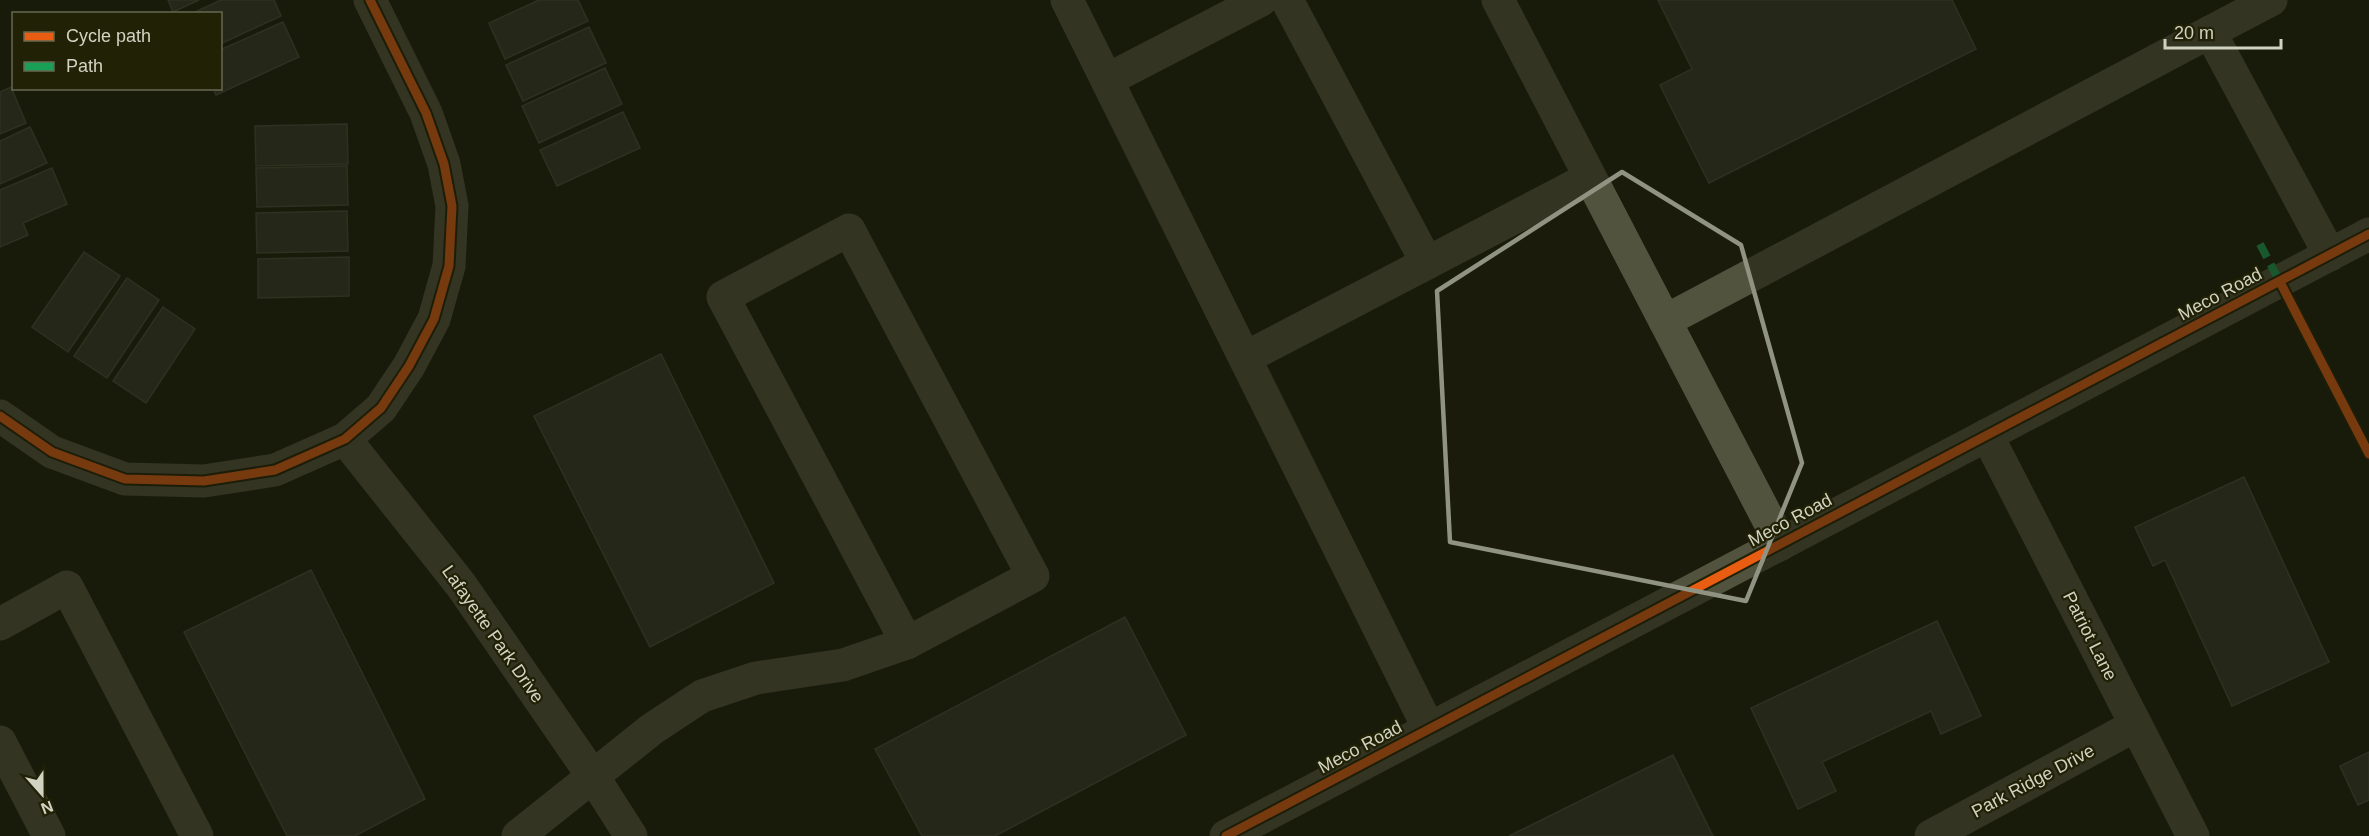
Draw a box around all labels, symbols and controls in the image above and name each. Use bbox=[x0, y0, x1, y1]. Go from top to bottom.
legend bbox=[12, 12, 222, 90]
scale bar bbox=[2165, 12, 2280, 50]
text: 20 m bbox=[2174, 23, 2214, 43]
text: Cycle path bbox=[66, 26, 151, 46]
text: Path bbox=[66, 56, 103, 76]
street label: Meco Road bbox=[2175, 264, 2265, 324]
street label: Meco Road bbox=[1745, 490, 1835, 550]
street label: Lafayette Park Drive bbox=[438, 561, 548, 707]
street label: Patriot Lane bbox=[2059, 588, 2121, 684]
street label: Meco Road bbox=[1315, 717, 1405, 777]
street label: Park Ridge Drive bbox=[1968, 740, 2098, 822]
north arrow bbox=[12, 764, 72, 824]
text: N bbox=[39, 798, 56, 818]

